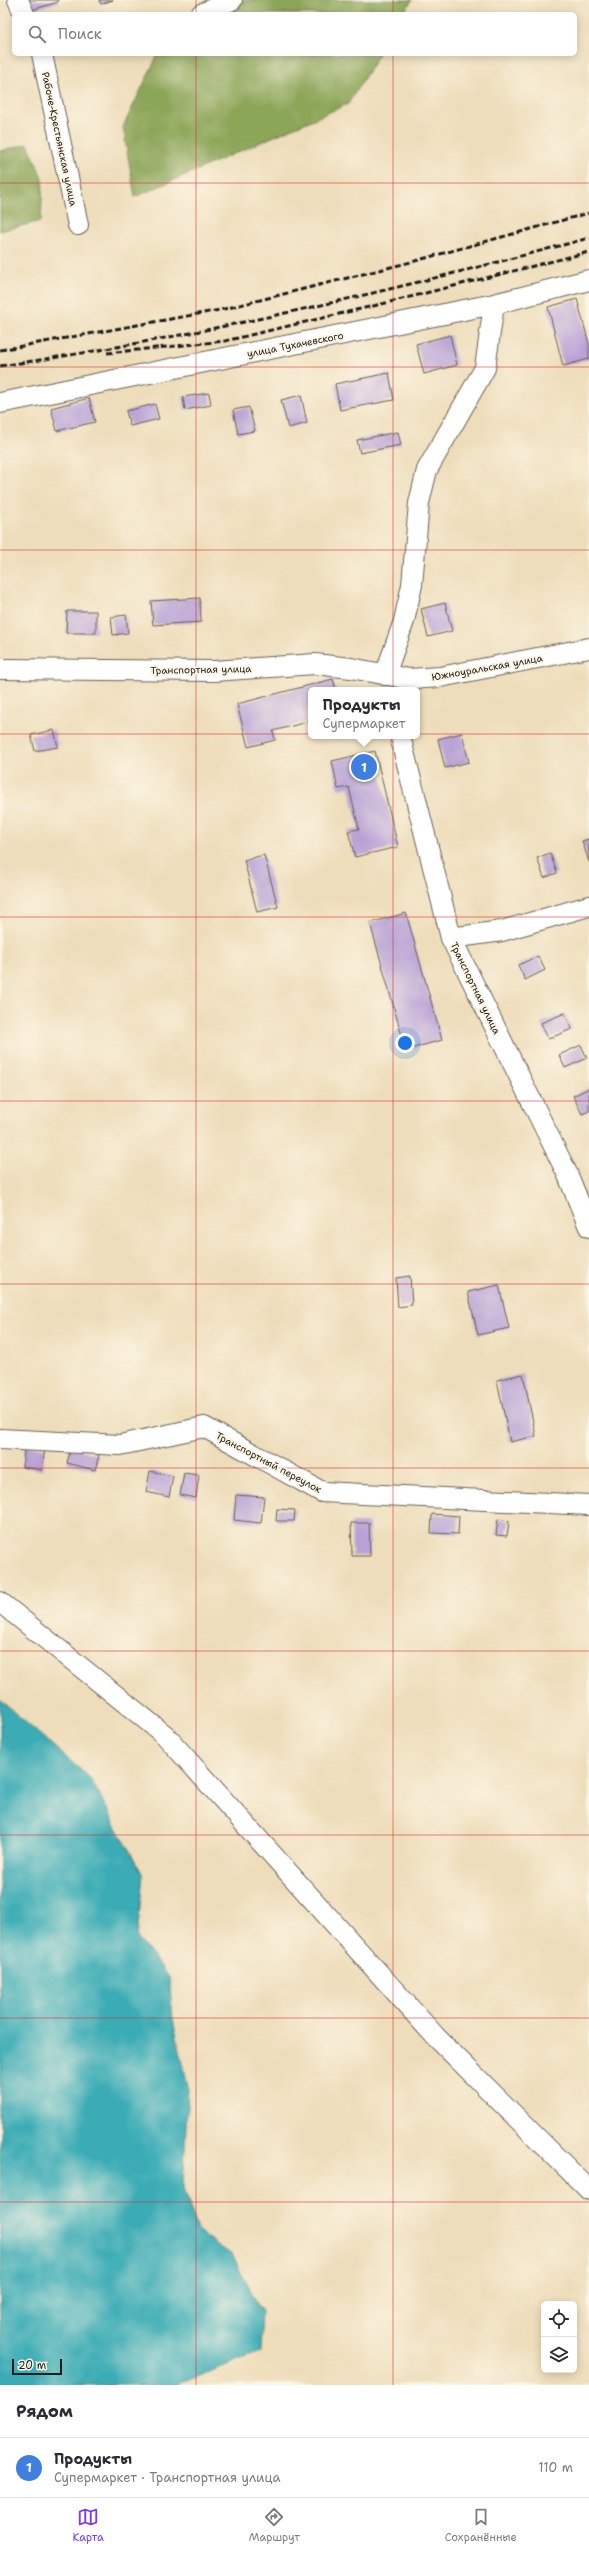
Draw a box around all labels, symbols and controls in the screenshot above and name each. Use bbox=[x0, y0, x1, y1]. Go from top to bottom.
search box bbox=[12, 12, 577, 56]
icon: search bbox=[26, 23, 48, 45]
text: Поиск bbox=[58, 24, 102, 44]
street label: Рабоче-Крестьянская улица bbox=[39, 71, 80, 208]
street label: улица Тухачевского bbox=[246, 329, 344, 360]
street label: Южноуральская улица bbox=[431, 651, 544, 684]
street label: Транспортная улица bbox=[150, 662, 252, 677]
popup bbox=[308, 687, 420, 739]
text: Продукты bbox=[323, 695, 401, 715]
text: Супермаркет bbox=[323, 715, 405, 732]
pin: 1 bbox=[351, 752, 377, 782]
street label: Транспортная улица bbox=[448, 940, 504, 1037]
your location bbox=[395, 1033, 415, 1053]
street label: Транспортный переулок bbox=[214, 1429, 325, 1496]
map controls bbox=[541, 2301, 577, 2373]
button: locate bbox=[541, 2301, 577, 2337]
button: layers bbox=[541, 2337, 577, 2373]
scale bar bbox=[12, 2357, 62, 2376]
text: 20 m bbox=[18, 2358, 46, 2373]
text: Рядом bbox=[16, 2400, 73, 2422]
text: Продукты bbox=[54, 2449, 132, 2469]
text: 1 bbox=[26, 2459, 32, 2476]
text: 110 m bbox=[538, 2459, 573, 2476]
text: Супермаркет · Транспортная улица bbox=[54, 2469, 281, 2486]
tab: Карта bbox=[72, 2506, 104, 2545]
tab: Маршрут bbox=[249, 2506, 300, 2545]
tab: Сохранённые bbox=[445, 2506, 517, 2545]

